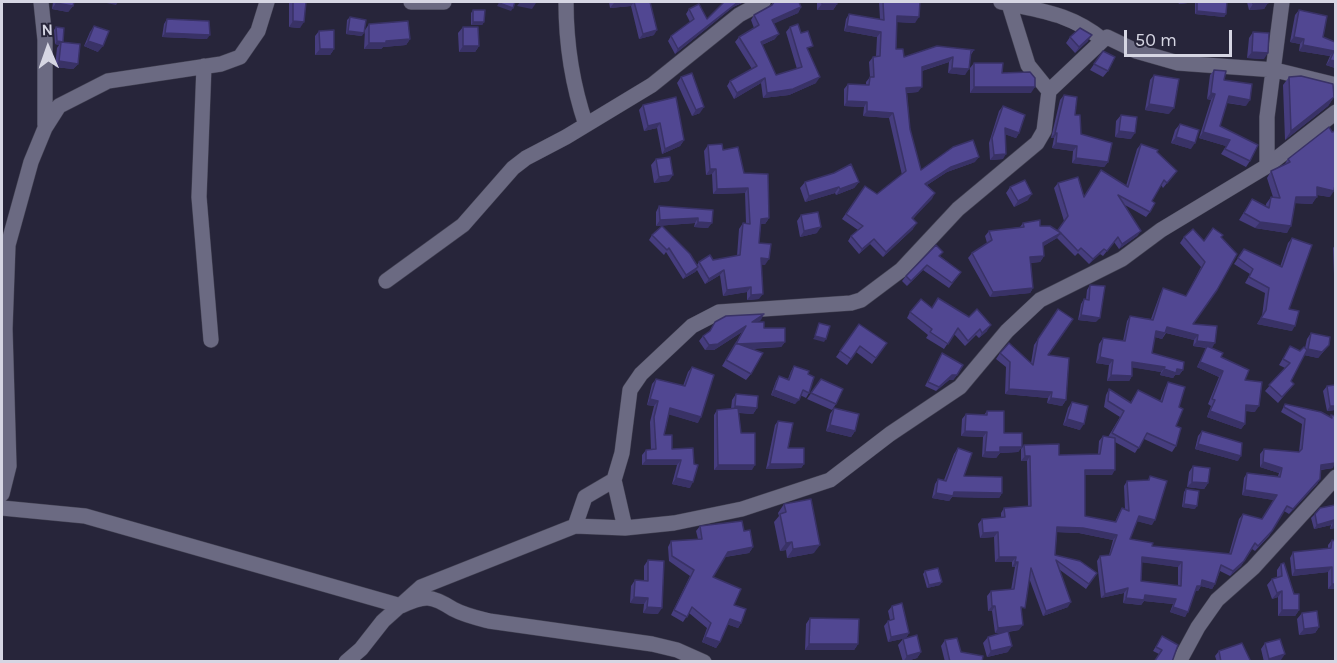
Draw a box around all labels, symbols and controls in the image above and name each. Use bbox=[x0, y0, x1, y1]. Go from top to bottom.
north arrow bbox=[18, 18, 78, 78]
scale bar bbox=[1127, 18, 1235, 56]
text: N bbox=[41, 20, 53, 39]
text: 50 m bbox=[1135, 29, 1177, 51]

